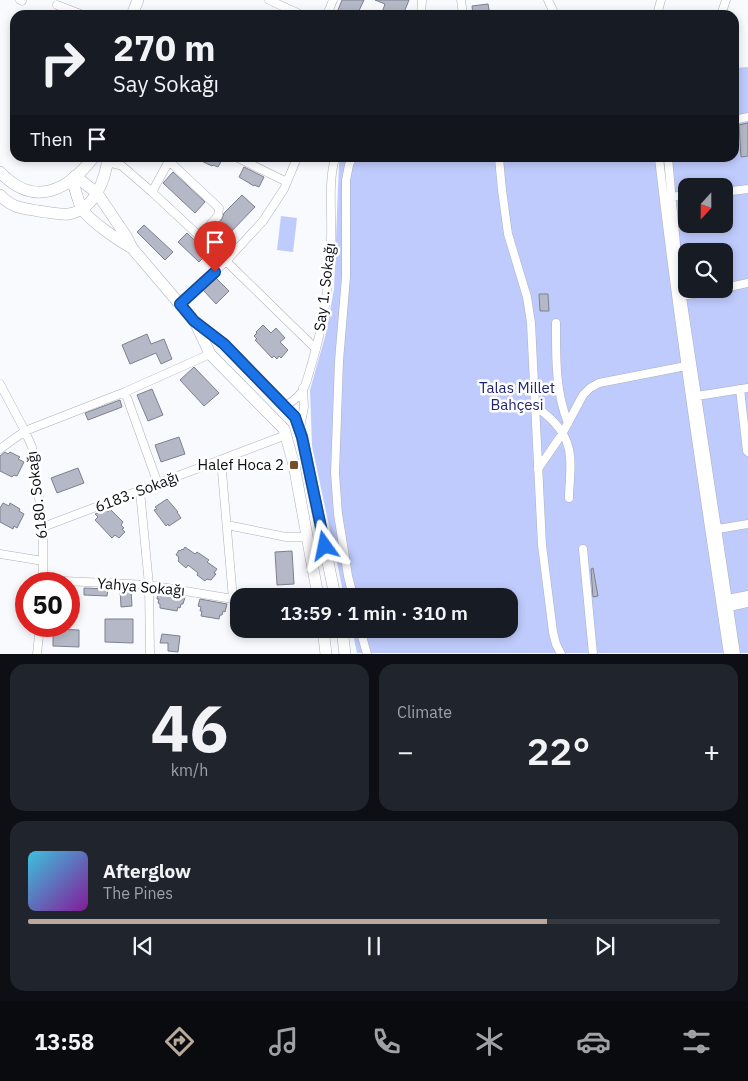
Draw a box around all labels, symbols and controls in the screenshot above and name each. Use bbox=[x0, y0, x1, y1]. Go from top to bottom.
text: 270 m bbox=[113, 25, 216, 71]
icon: right bbox=[30, 30, 95, 95]
text: Say Sokağı bbox=[113, 69, 219, 98]
icon: arrive bbox=[83, 125, 111, 153]
text: Then bbox=[30, 127, 73, 151]
north arrow bbox=[678, 178, 732, 232]
map controls bbox=[678, 178, 733, 298]
pin bbox=[194, 221, 236, 272]
icon: arrive bbox=[201, 228, 229, 256]
street label: Say 1. Sokağı bbox=[310, 242, 339, 332]
button: search bbox=[678, 243, 733, 298]
park label: Talas Millet Bahçesi bbox=[479, 378, 555, 414]
street label: 6180. Sokağı bbox=[22, 450, 51, 540]
place label: Halef Hoca 2 bbox=[198, 455, 284, 474]
marker: Halef Hoca 2 bbox=[288, 459, 300, 471]
street label: 6183. Sokağı bbox=[92, 467, 181, 516]
position arrow bbox=[298, 519, 350, 571]
speed limit sign: 50 bbox=[15, 572, 80, 637]
street label: Yahya Sokağı bbox=[96, 573, 186, 600]
text: 13:59 · 1 min · 310 m bbox=[280, 601, 468, 625]
text: 46 bbox=[150, 685, 229, 770]
text: Climate bbox=[397, 702, 452, 722]
text: 22° bbox=[527, 726, 590, 775]
text: − bbox=[397, 733, 414, 770]
text: + bbox=[703, 733, 720, 770]
text: km/h bbox=[171, 760, 208, 780]
text: Afterglow bbox=[103, 859, 191, 883]
text: The Pines bbox=[103, 883, 173, 903]
icon: previous bbox=[129, 932, 157, 960]
icon: pause bbox=[360, 932, 388, 960]
icon: next bbox=[591, 932, 619, 960]
icon: directions bbox=[162, 1024, 197, 1059]
icon: music bbox=[266, 1024, 301, 1059]
icon: phone bbox=[369, 1024, 404, 1059]
icon: climate bbox=[472, 1024, 507, 1059]
icon: car bbox=[576, 1024, 611, 1059]
icon: filters bbox=[679, 1024, 714, 1059]
text: 13:58 bbox=[34, 1027, 94, 1056]

